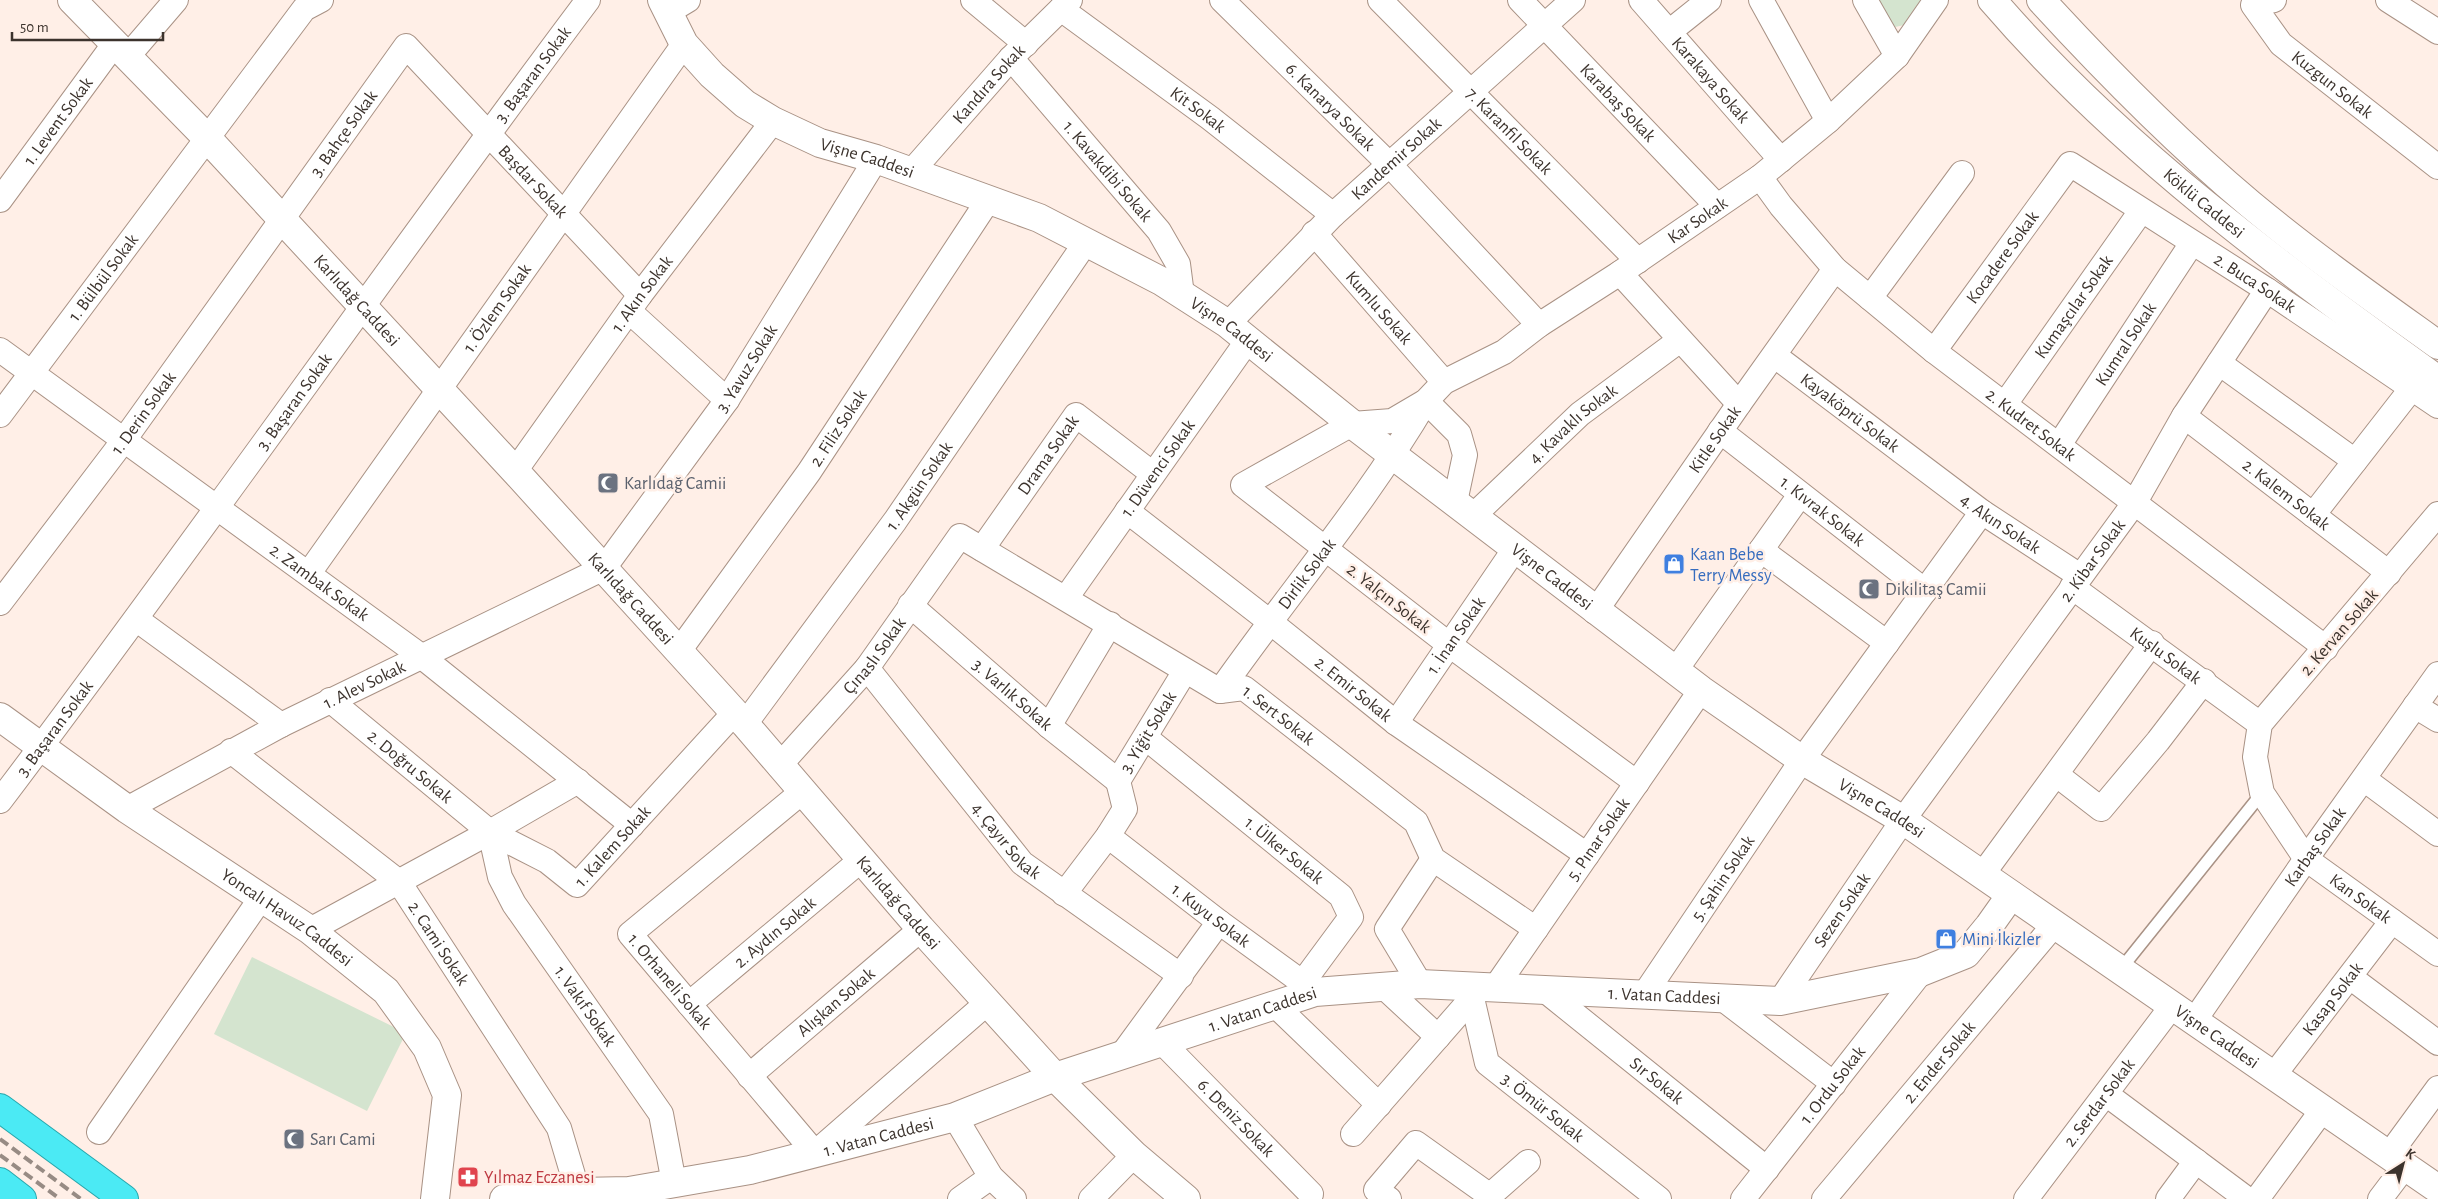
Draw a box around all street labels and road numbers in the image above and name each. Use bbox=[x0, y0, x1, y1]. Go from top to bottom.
street label: 3. Başaran Sokak bbox=[492, 23, 575, 126]
street label: Karakaya Sokak bbox=[1668, 34, 1753, 128]
street label: Kandıra Sokak bbox=[950, 41, 1030, 128]
street label: Kuzgun Sokak bbox=[2288, 48, 2376, 123]
street label: 6. Kanarya Sokak bbox=[1282, 60, 1378, 155]
street label: Karabaş Sokak bbox=[1576, 61, 1659, 146]
street label: 1. Levent Sokak bbox=[21, 74, 97, 169]
street label: Kit Sokak bbox=[1166, 84, 1229, 137]
street label: 7. Karanfil Sokak bbox=[1462, 85, 1556, 179]
street label: 3. Bahçe Sokak bbox=[307, 87, 382, 180]
street label: Kandemir Sokak bbox=[1348, 114, 1446, 204]
street label: 1. Kavakdibi Sokak bbox=[1059, 118, 1156, 226]
street label: Vişne Caddesi bbox=[818, 136, 916, 182]
street label: Başdar Sokak bbox=[494, 142, 571, 222]
street label: Köklü Caddesi bbox=[2160, 165, 2247, 242]
street label: Kar Sokak bbox=[1665, 194, 1732, 247]
street label: Kocadere Sokak bbox=[1964, 208, 2043, 307]
street label: 1. Bülbül Sokak bbox=[66, 230, 143, 325]
street label: 2. Buca Sokak bbox=[2210, 250, 2299, 317]
street label: Karlıdağ Caddesi bbox=[310, 252, 403, 350]
street label: 1. Akın Sokak bbox=[609, 252, 677, 336]
street label: Kumaşcılar Sokak bbox=[2032, 252, 2117, 362]
street label: 1. Özlem Sokak bbox=[460, 260, 536, 356]
street label: Kumlu Sokak bbox=[1342, 268, 1416, 349]
street label: Vişne Caddesi bbox=[1187, 294, 1276, 366]
street label: Kumral Sokak bbox=[2093, 299, 2161, 389]
street label: 3. Yavuz Sokak bbox=[713, 321, 782, 416]
street label: 3. Başaran Sokak bbox=[254, 350, 336, 454]
street label: 1. Derin Sokak bbox=[108, 368, 180, 458]
street label: Kayaköprü Sokak bbox=[1797, 370, 1903, 457]
street label: 4. Kavaklı Sokak bbox=[1526, 381, 1622, 468]
street label: 2. Filiz Sokak bbox=[807, 386, 871, 470]
street label: 2. Kudret Sokak bbox=[1982, 386, 2079, 465]
street label: Kitle Sokak bbox=[1686, 402, 1745, 477]
street label: Drama Sokak bbox=[1015, 412, 1083, 498]
street label: 1. Düvenci Sokak bbox=[1118, 416, 1199, 521]
street label: 1. Akgün Sokak bbox=[883, 438, 957, 534]
street label: 2. Kalem Sokak bbox=[2239, 456, 2334, 535]
street label: 1. Kıvrak Sokak bbox=[1776, 473, 1868, 551]
street label: 4. Akın Sokak bbox=[1956, 491, 2044, 558]
street label: 2. Kibar Sokak bbox=[2057, 516, 2129, 606]
street label: Dirlik Sokak bbox=[1275, 535, 1340, 613]
street label: 2. Zambak Sokak bbox=[266, 541, 372, 625]
street label: Vişne Caddesi bbox=[1507, 541, 1596, 614]
street label: Karlıdağ Caddesi bbox=[584, 550, 676, 649]
street label: 2. Yalçın Sokak bbox=[1343, 561, 1434, 638]
street label: 2. Kervan Sokak bbox=[2297, 585, 2383, 679]
street label: 1. İnan Sokak bbox=[1424, 593, 1490, 678]
street label: Çınaslı Sokak bbox=[840, 614, 910, 698]
street label: Kuşlu Sokak bbox=[2126, 624, 2205, 688]
street label: 2. Emir Sokak bbox=[1311, 654, 1395, 726]
street label: 3. Varlık Sokak bbox=[969, 656, 1056, 735]
street label: 1. Alev Sokak bbox=[321, 658, 409, 713]
street label: 3. Başaran Sokak bbox=[14, 677, 97, 780]
street label: 1. Sert Sokak bbox=[1239, 682, 1318, 750]
street label: 3. Yiğit Sokak bbox=[1117, 688, 1181, 776]
street label: 2. Doğru Sokak bbox=[364, 727, 456, 807]
street label: Vişne Caddesi bbox=[1835, 776, 1927, 842]
street label: 5. Pınar Sokak bbox=[1564, 794, 1634, 884]
street label: 4. Çayır Sokak bbox=[968, 799, 1044, 884]
street label: 1. Kalem Sokak bbox=[572, 802, 655, 891]
street label: Karbaş Sokak bbox=[2282, 804, 2350, 890]
street label: 1. Ülker Sokak bbox=[1241, 814, 1327, 888]
street label: 5. Şahin Sokak bbox=[1689, 832, 1759, 924]
street label: Karlıdağ Caddesi bbox=[852, 853, 943, 954]
street label: Yoncalı Havuz Caddesi bbox=[217, 866, 355, 970]
street label: Sezen Sokak bbox=[1811, 869, 1875, 951]
street label: Kan Sokak bbox=[2326, 871, 2395, 928]
street label: 1. Kuyu Sokak bbox=[1168, 881, 1254, 952]
street label: 2. Aydın Sokak bbox=[731, 893, 820, 972]
street label: 2. Cami Sokak bbox=[404, 899, 472, 989]
street label: 1. Orhaneli Sokak bbox=[624, 931, 715, 1034]
street label: Kasap Sokak bbox=[2300, 959, 2367, 1039]
street label: 1. Vakıf Sokak bbox=[550, 963, 619, 1051]
street label: Alışkan Sokak bbox=[794, 964, 879, 1041]
street label: 1. Vatan Caddesi bbox=[1207, 984, 1319, 1036]
street label: 1. Vatan Caddesi bbox=[1608, 985, 1721, 1008]
street label: Vişne Caddesi bbox=[2171, 1002, 2262, 1072]
street label: 2. Ender Sokak bbox=[1901, 1017, 1980, 1107]
street label: 1. Ordu Sokak bbox=[1797, 1043, 1870, 1128]
street label: Sır Sokak bbox=[1626, 1054, 1687, 1108]
street label: 2. Serdar Sokak bbox=[2061, 1055, 2139, 1150]
street label: 3. Ömür Sokak bbox=[1498, 1070, 1588, 1146]
street label: 6. Deniz Sokak bbox=[1194, 1076, 1278, 1161]
street label: 1. Vatan Caddesi bbox=[822, 1115, 936, 1161]

